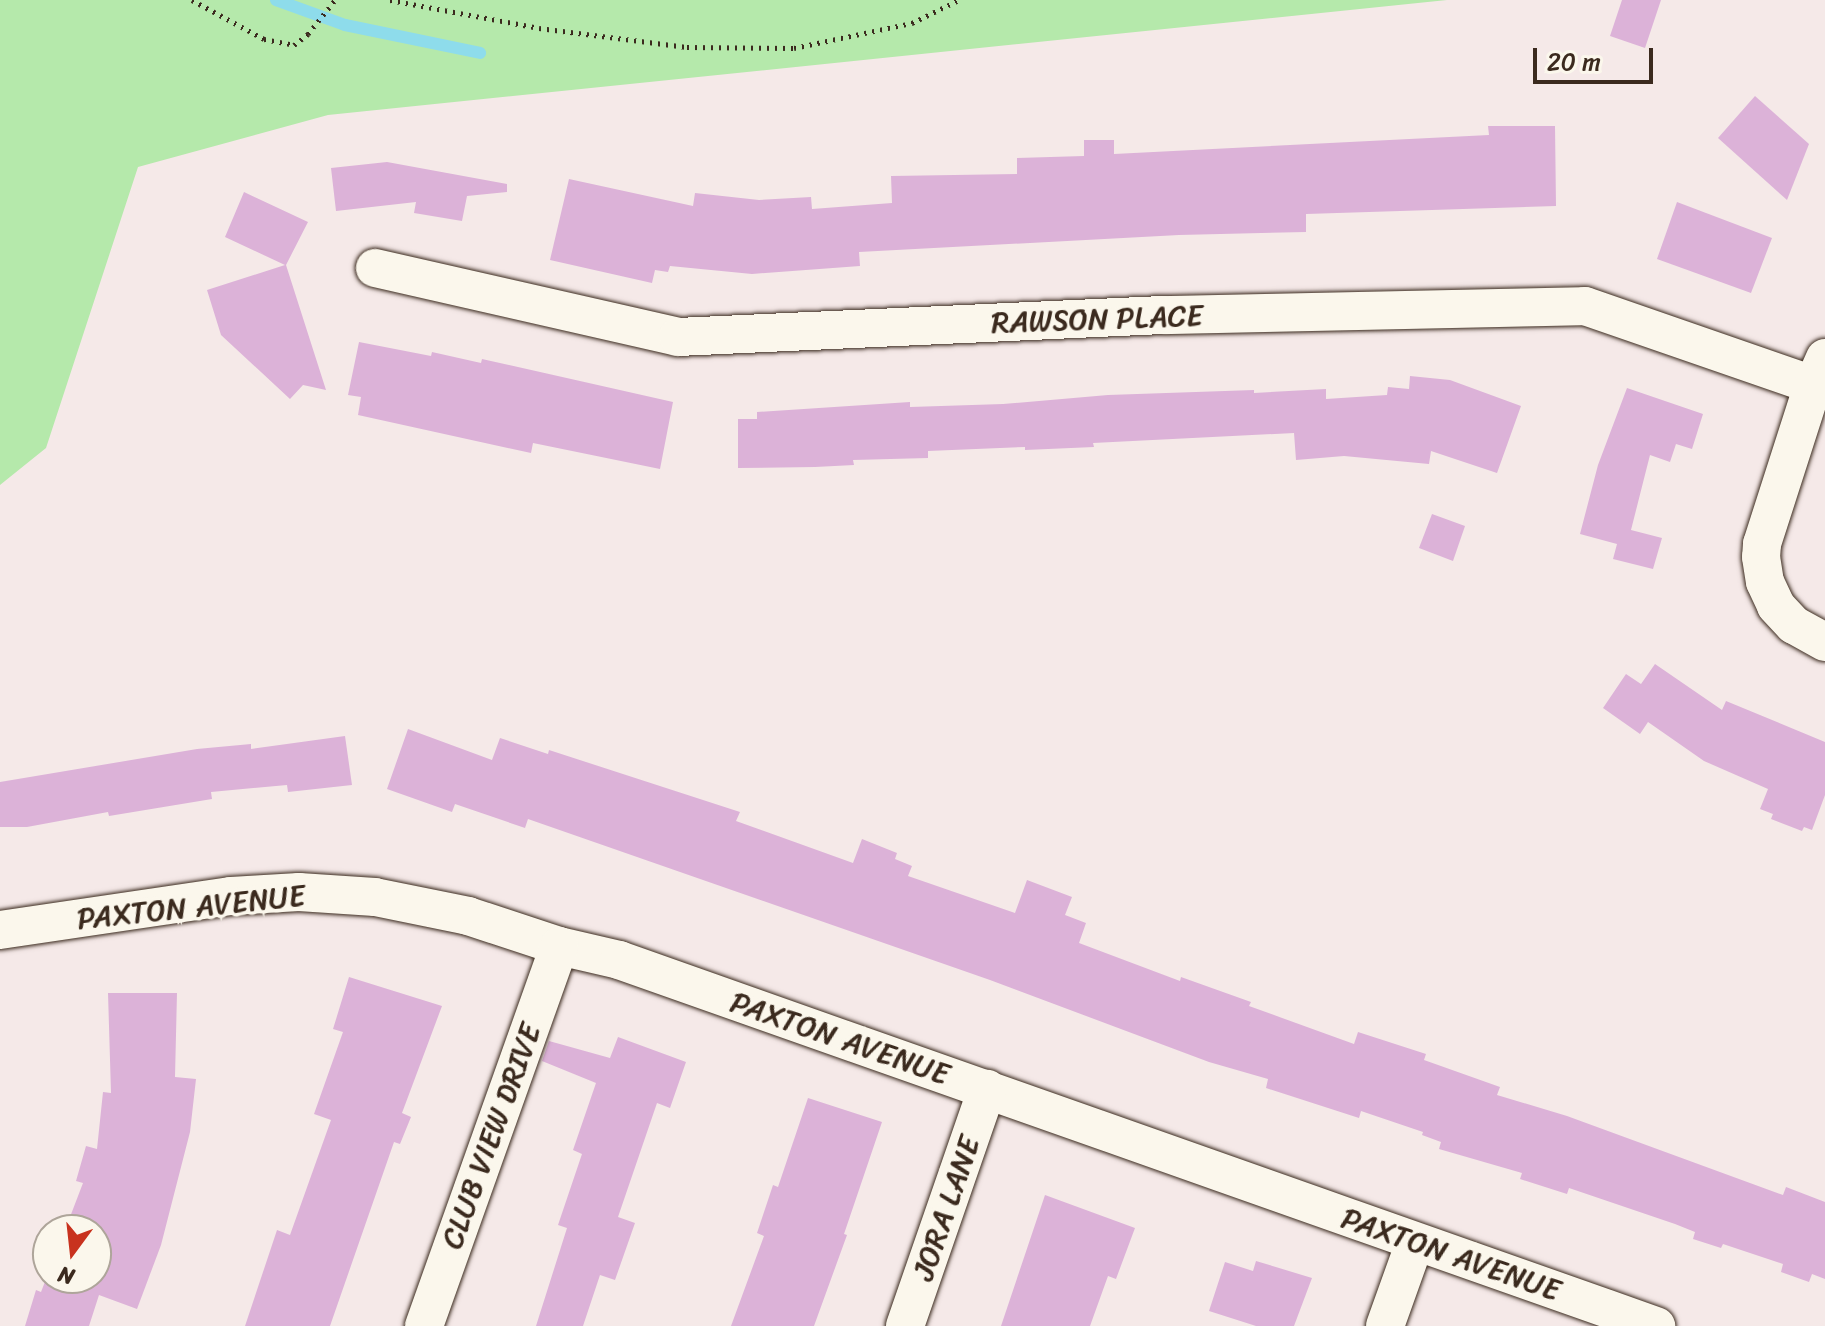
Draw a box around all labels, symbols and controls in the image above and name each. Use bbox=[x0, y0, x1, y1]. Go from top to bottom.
scale bar bbox=[1537, 32, 1657, 82]
text: 20 m bbox=[1547, 41, 1601, 83]
street label: RAWSON PLACE bbox=[991, 297, 1203, 341]
street label: PAXTON AVENUE bbox=[75, 877, 307, 937]
street label: PAXTON AVENUE bbox=[726, 984, 954, 1092]
street label: CLUB VIEW DRIVE bbox=[433, 1017, 549, 1255]
street label: JORA LANE bbox=[905, 1131, 987, 1285]
street label: PAXTON AVENUE bbox=[1337, 1200, 1565, 1308]
north arrow bbox=[32, 1214, 112, 1294]
text: N bbox=[54, 1255, 79, 1297]

